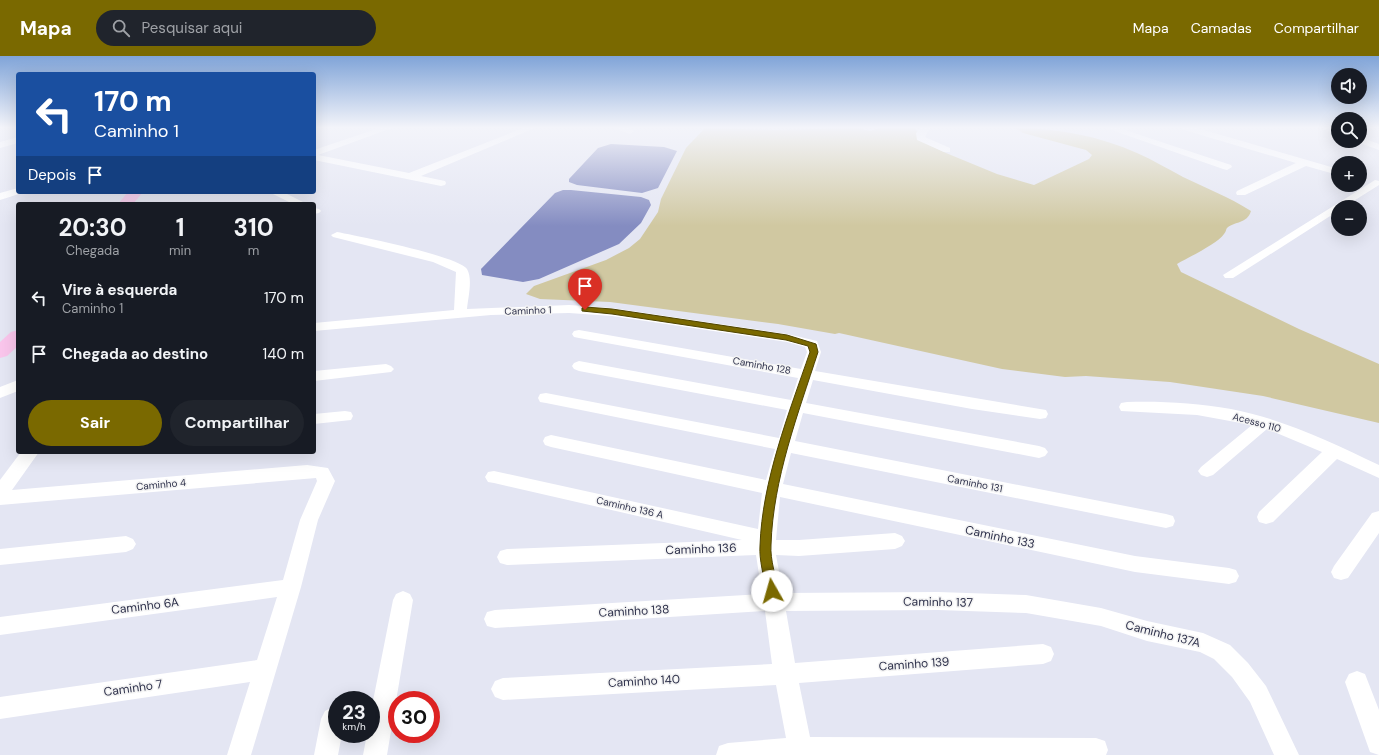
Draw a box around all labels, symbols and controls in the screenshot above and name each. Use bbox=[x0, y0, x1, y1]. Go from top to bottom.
search box bbox=[96, 10, 376, 46]
text: Mapa bbox=[20, 16, 72, 41]
icon: search bbox=[110, 17, 132, 39]
text: Pesquisar aqui bbox=[142, 18, 242, 38]
text: Mapa bbox=[1133, 19, 1169, 37]
text: Camadas bbox=[1191, 19, 1252, 37]
text: Compartilhar bbox=[1274, 19, 1359, 37]
map controls bbox=[1331, 68, 1367, 236]
button: sound bbox=[1331, 68, 1367, 104]
text: 170 m bbox=[94, 83, 172, 120]
icon: left bbox=[28, 88, 80, 140]
button: search bbox=[1331, 112, 1367, 148]
text: Caminho 1 bbox=[94, 119, 179, 143]
button: + bbox=[1331, 156, 1367, 192]
icon: arrive bbox=[84, 164, 106, 186]
text: Depois bbox=[28, 165, 76, 185]
button: − bbox=[1331, 200, 1367, 236]
text: 20:30 bbox=[58, 212, 127, 243]
text: 1 bbox=[176, 212, 184, 243]
text: 310 bbox=[234, 212, 274, 243]
text: Chegada bbox=[66, 242, 119, 259]
text: min bbox=[169, 242, 191, 259]
text: m bbox=[248, 242, 259, 259]
pin bbox=[568, 269, 602, 310]
icon: arrive bbox=[574, 275, 596, 297]
text: Vire à esquerda bbox=[62, 280, 177, 300]
icon: left bbox=[28, 287, 50, 309]
text: 170 m bbox=[264, 288, 304, 308]
text: Caminho 1 bbox=[62, 300, 123, 317]
street label: Caminho 1 bbox=[504, 303, 552, 318]
icon: arrive bbox=[28, 343, 50, 365]
text: Chegada ao destino bbox=[62, 344, 208, 364]
text: 140 m bbox=[263, 344, 304, 364]
street label: Caminho 128 bbox=[732, 354, 792, 377]
button: Sair bbox=[28, 400, 162, 446]
button: Compartilhar bbox=[170, 400, 304, 446]
street label: Acesso 110 bbox=[1231, 410, 1283, 435]
street label: Caminho 131 bbox=[946, 472, 1004, 495]
street label: Caminho 4 bbox=[136, 476, 187, 493]
street label: Caminho 136 A bbox=[595, 493, 665, 522]
street label: Caminho 133 bbox=[964, 522, 1036, 552]
street label: Caminho 136 bbox=[665, 540, 737, 558]
position arrow bbox=[751, 570, 793, 612]
street label: Caminho 137 bbox=[903, 593, 973, 611]
street label: Caminho 6A bbox=[110, 594, 180, 618]
street label: Caminho 138 bbox=[598, 601, 670, 621]
street label: Caminho 137A bbox=[1124, 617, 1202, 651]
street label: Caminho 139 bbox=[878, 654, 950, 674]
street label: Caminho 140 bbox=[608, 671, 680, 691]
street label: Caminho 7 bbox=[103, 676, 163, 700]
speed limit sign: 30 bbox=[388, 691, 440, 743]
text: 23 bbox=[342, 699, 366, 725]
text: km/h bbox=[342, 720, 366, 733]

